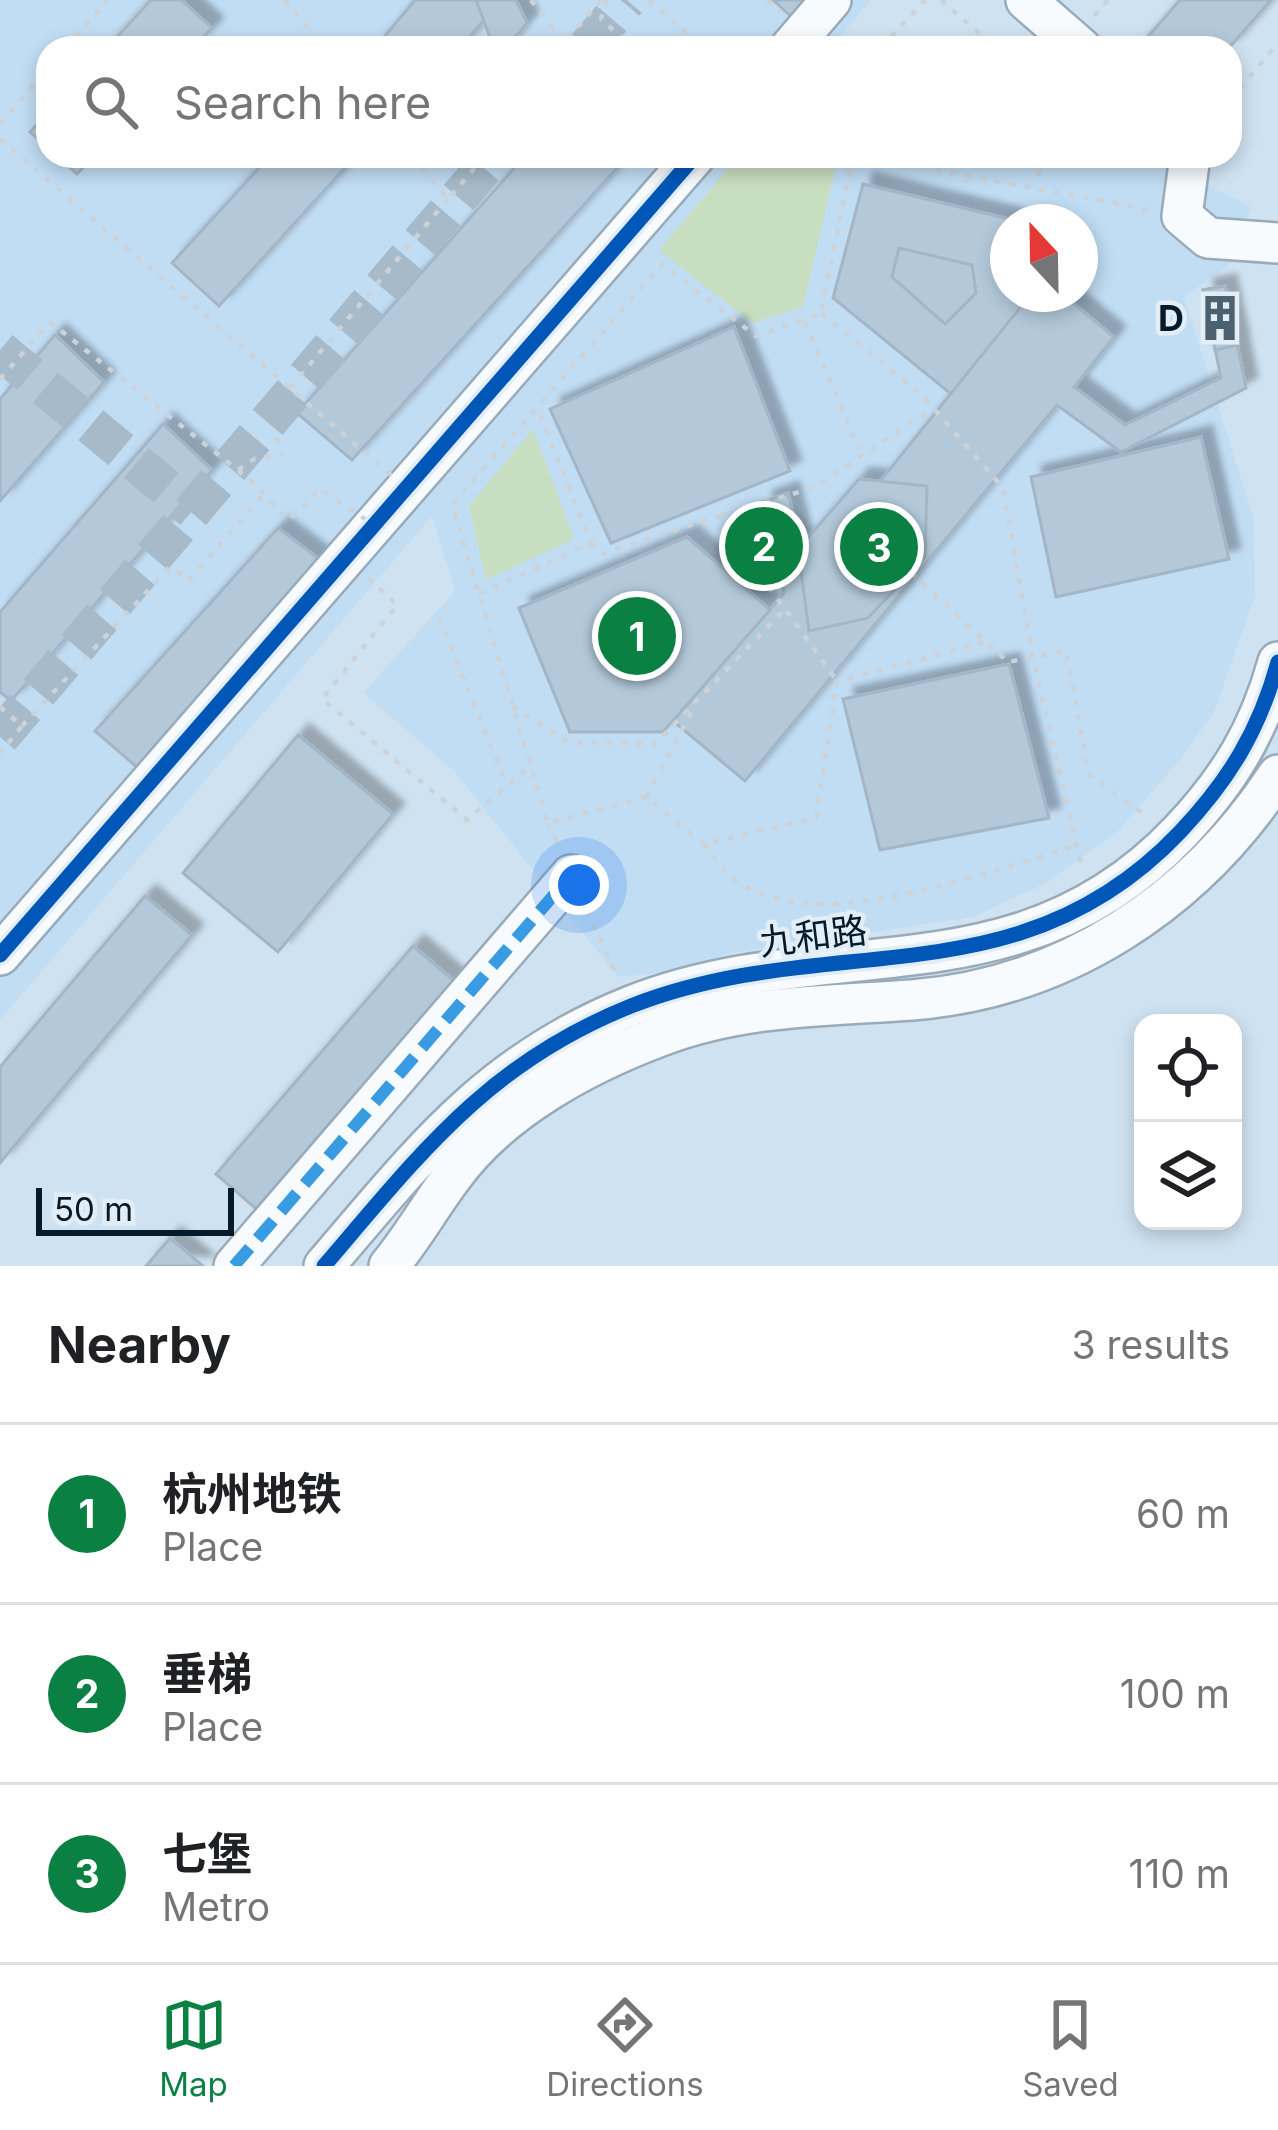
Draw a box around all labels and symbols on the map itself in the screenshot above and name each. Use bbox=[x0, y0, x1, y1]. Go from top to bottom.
north arrow bbox=[990, 204, 1098, 312]
building icon: D bbox=[1195, 293, 1245, 343]
place label: D bbox=[1158, 296, 1184, 340]
pin: 2 bbox=[725, 501, 803, 591]
pin: 3 bbox=[840, 502, 918, 592]
pin: 1 bbox=[598, 591, 676, 681]
your location bbox=[549, 855, 609, 915]
street label: 九和路 bbox=[757, 908, 869, 964]
scale bar bbox=[36, 1182, 234, 1235]

